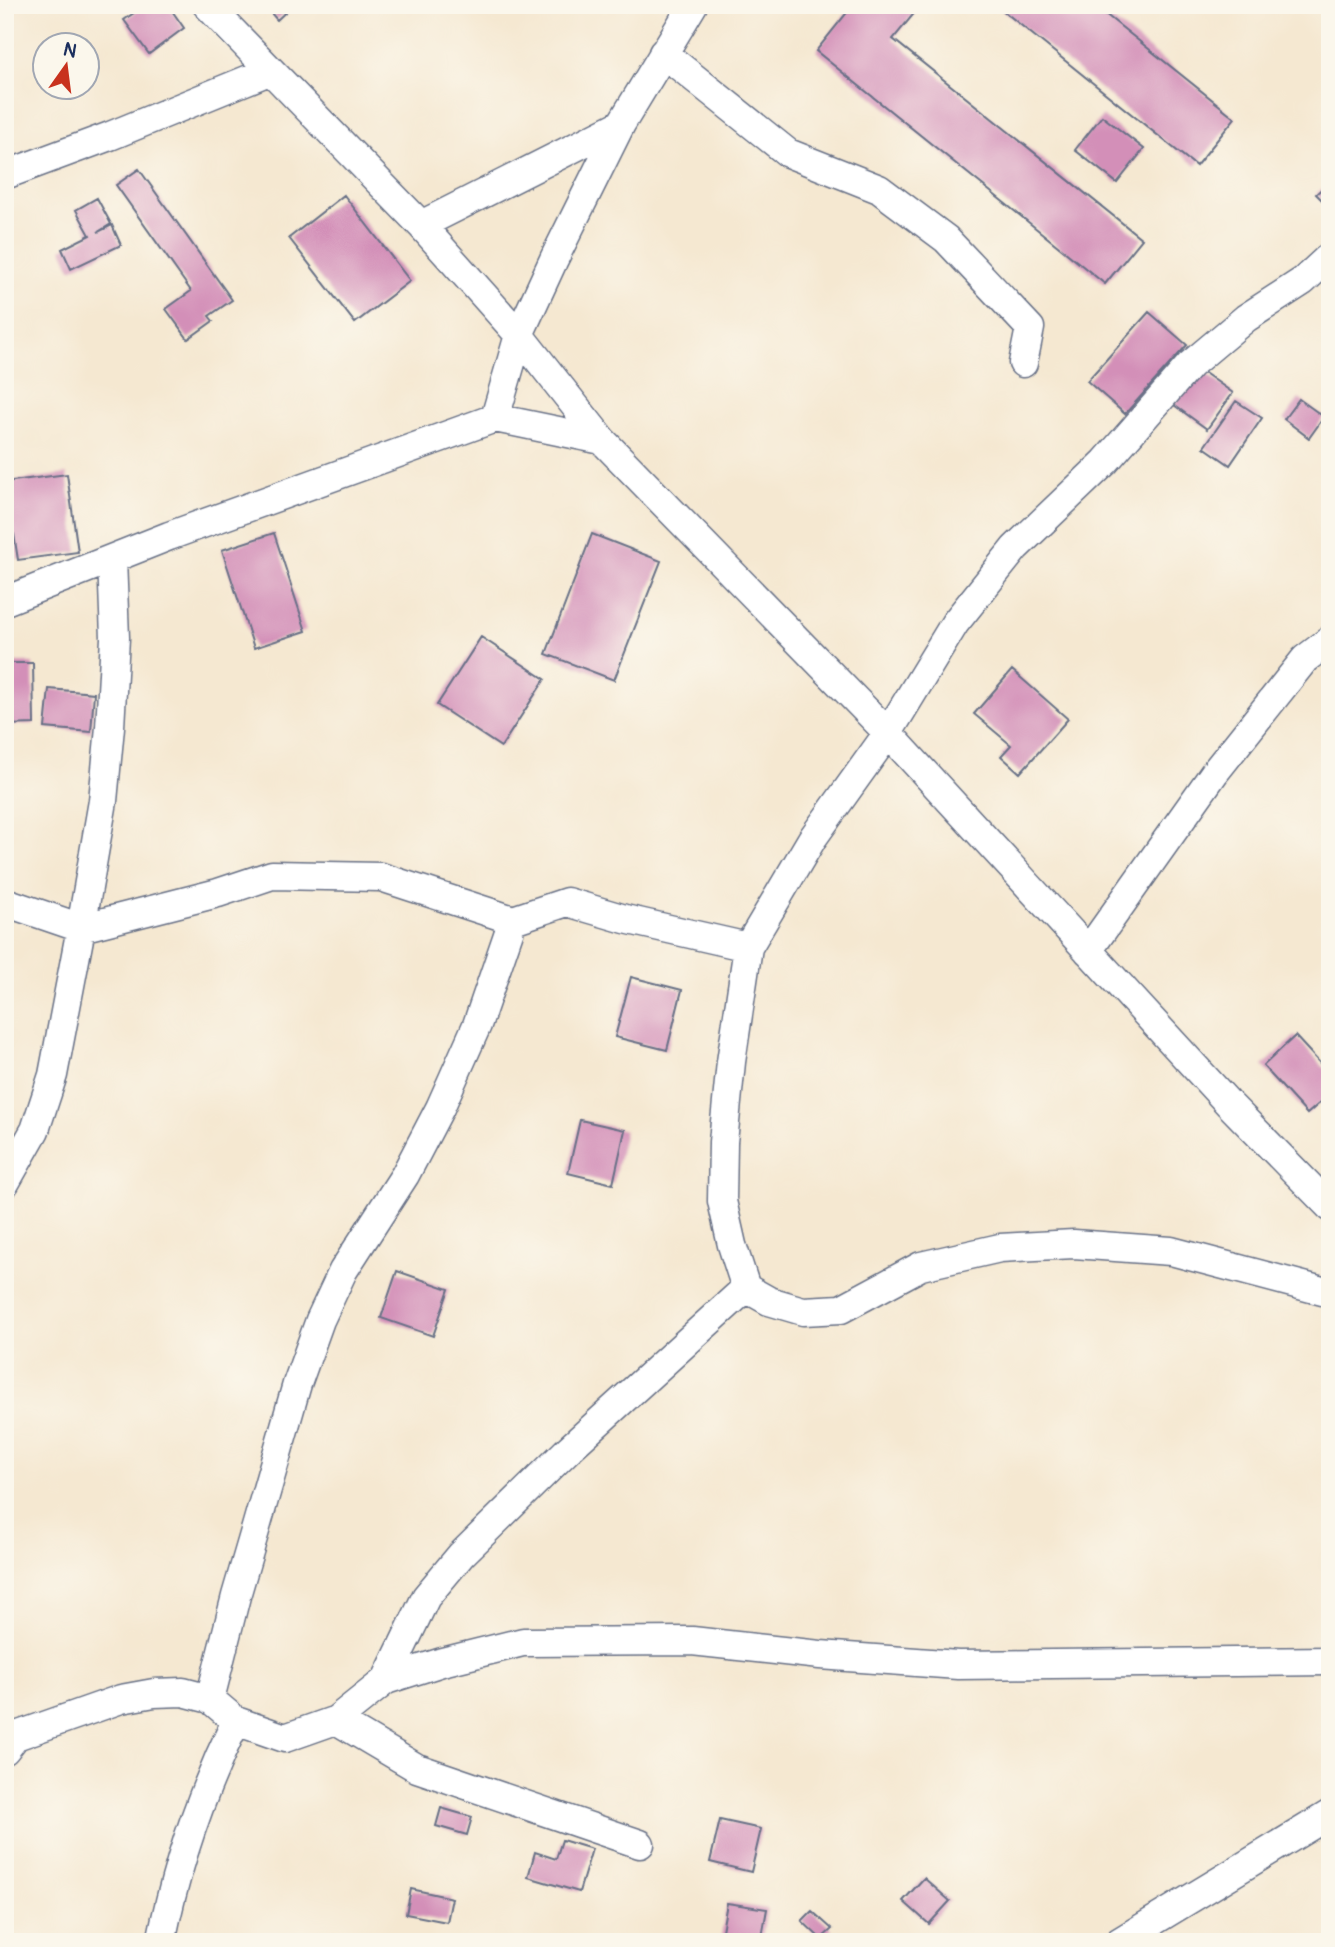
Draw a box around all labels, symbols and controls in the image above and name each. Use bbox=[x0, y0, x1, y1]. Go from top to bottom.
north arrow bbox=[32, 32, 102, 102]
text: N bbox=[61, 37, 79, 64]

